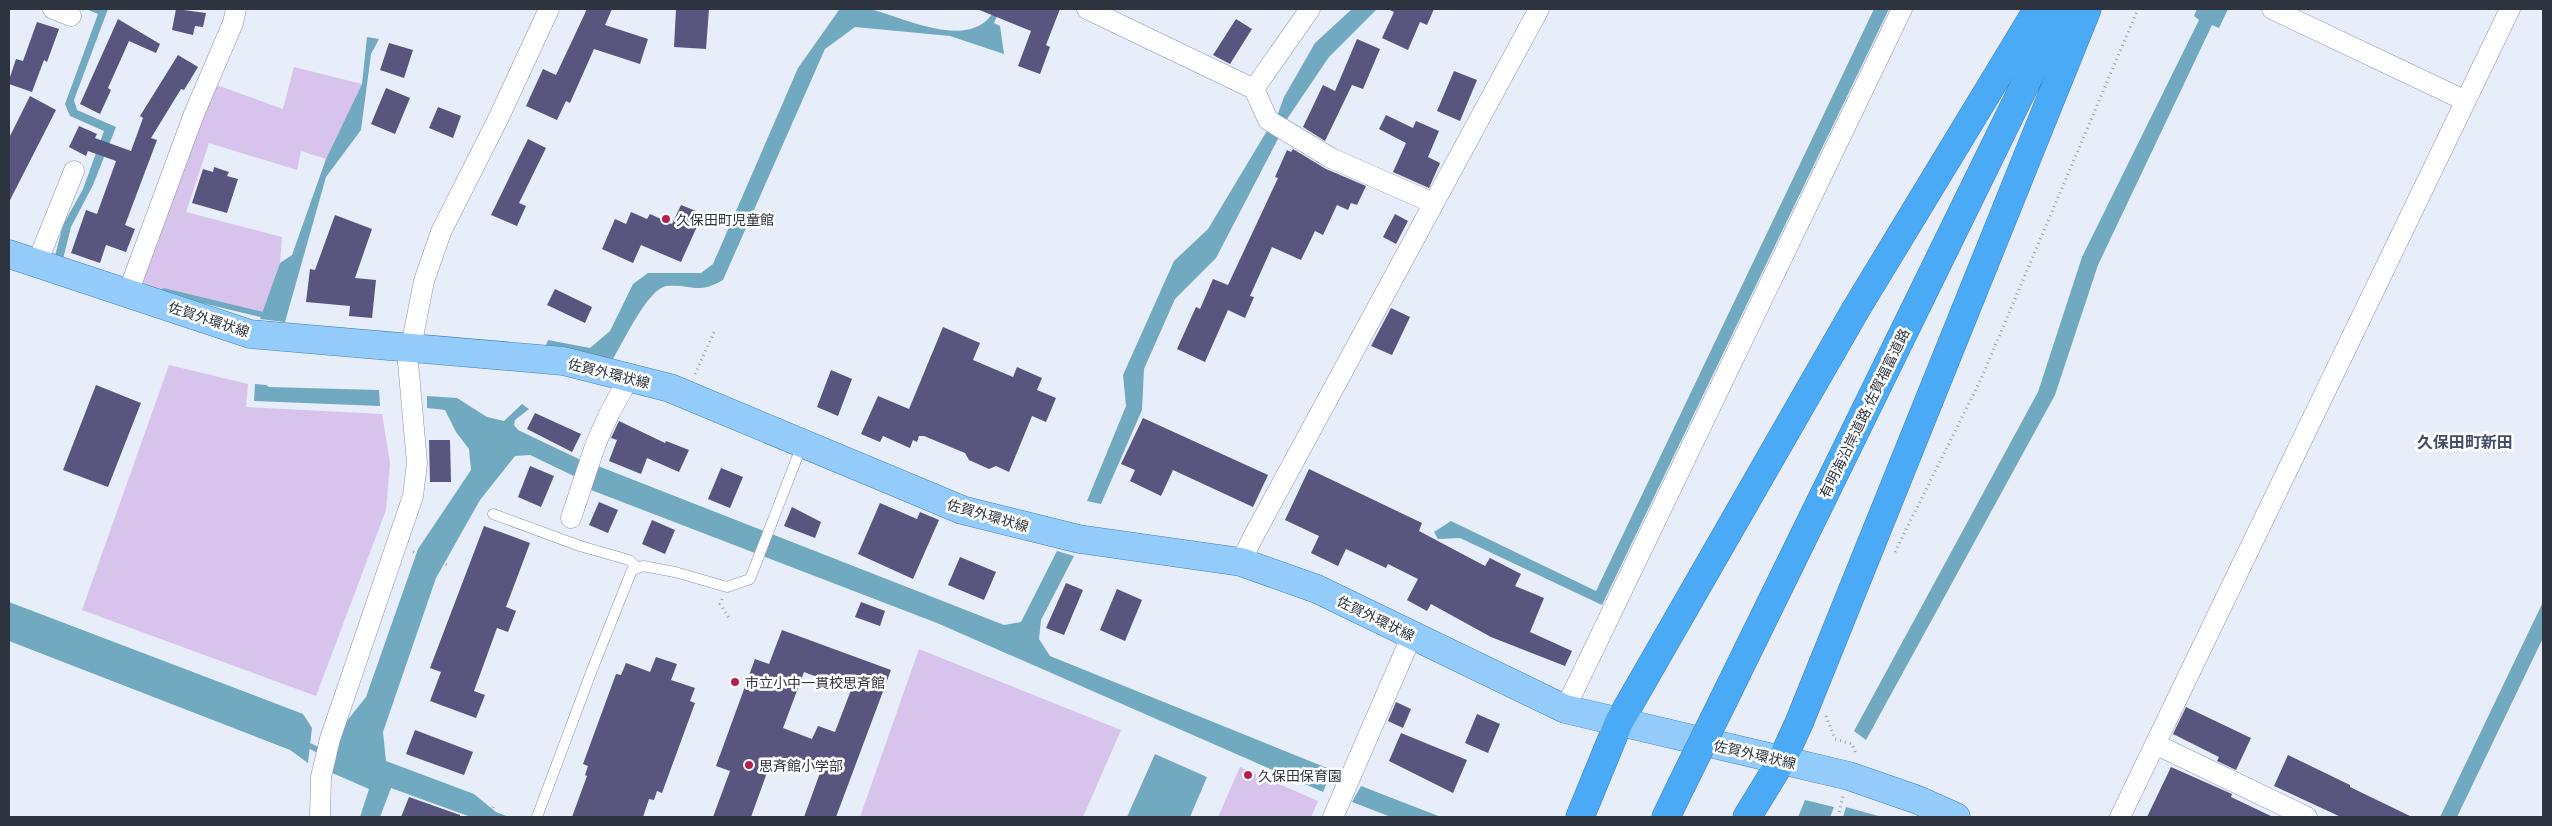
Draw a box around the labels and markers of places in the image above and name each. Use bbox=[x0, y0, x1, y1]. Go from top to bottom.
place label: 久保田町児童館 bbox=[676, 210, 774, 229]
marker: 久保田町児童館 bbox=[660, 213, 672, 225]
place label: 市立小中一貫校思斉館 bbox=[745, 673, 885, 692]
marker: 市立小中一貫校思斉館 bbox=[729, 676, 741, 688]
place label: 思斉館小学部 bbox=[759, 756, 843, 775]
marker: 思斉館小学部 bbox=[743, 759, 755, 771]
place label: 久保田保育園 bbox=[1258, 766, 1342, 785]
marker: 久保田保育園 bbox=[1242, 769, 1254, 781]

